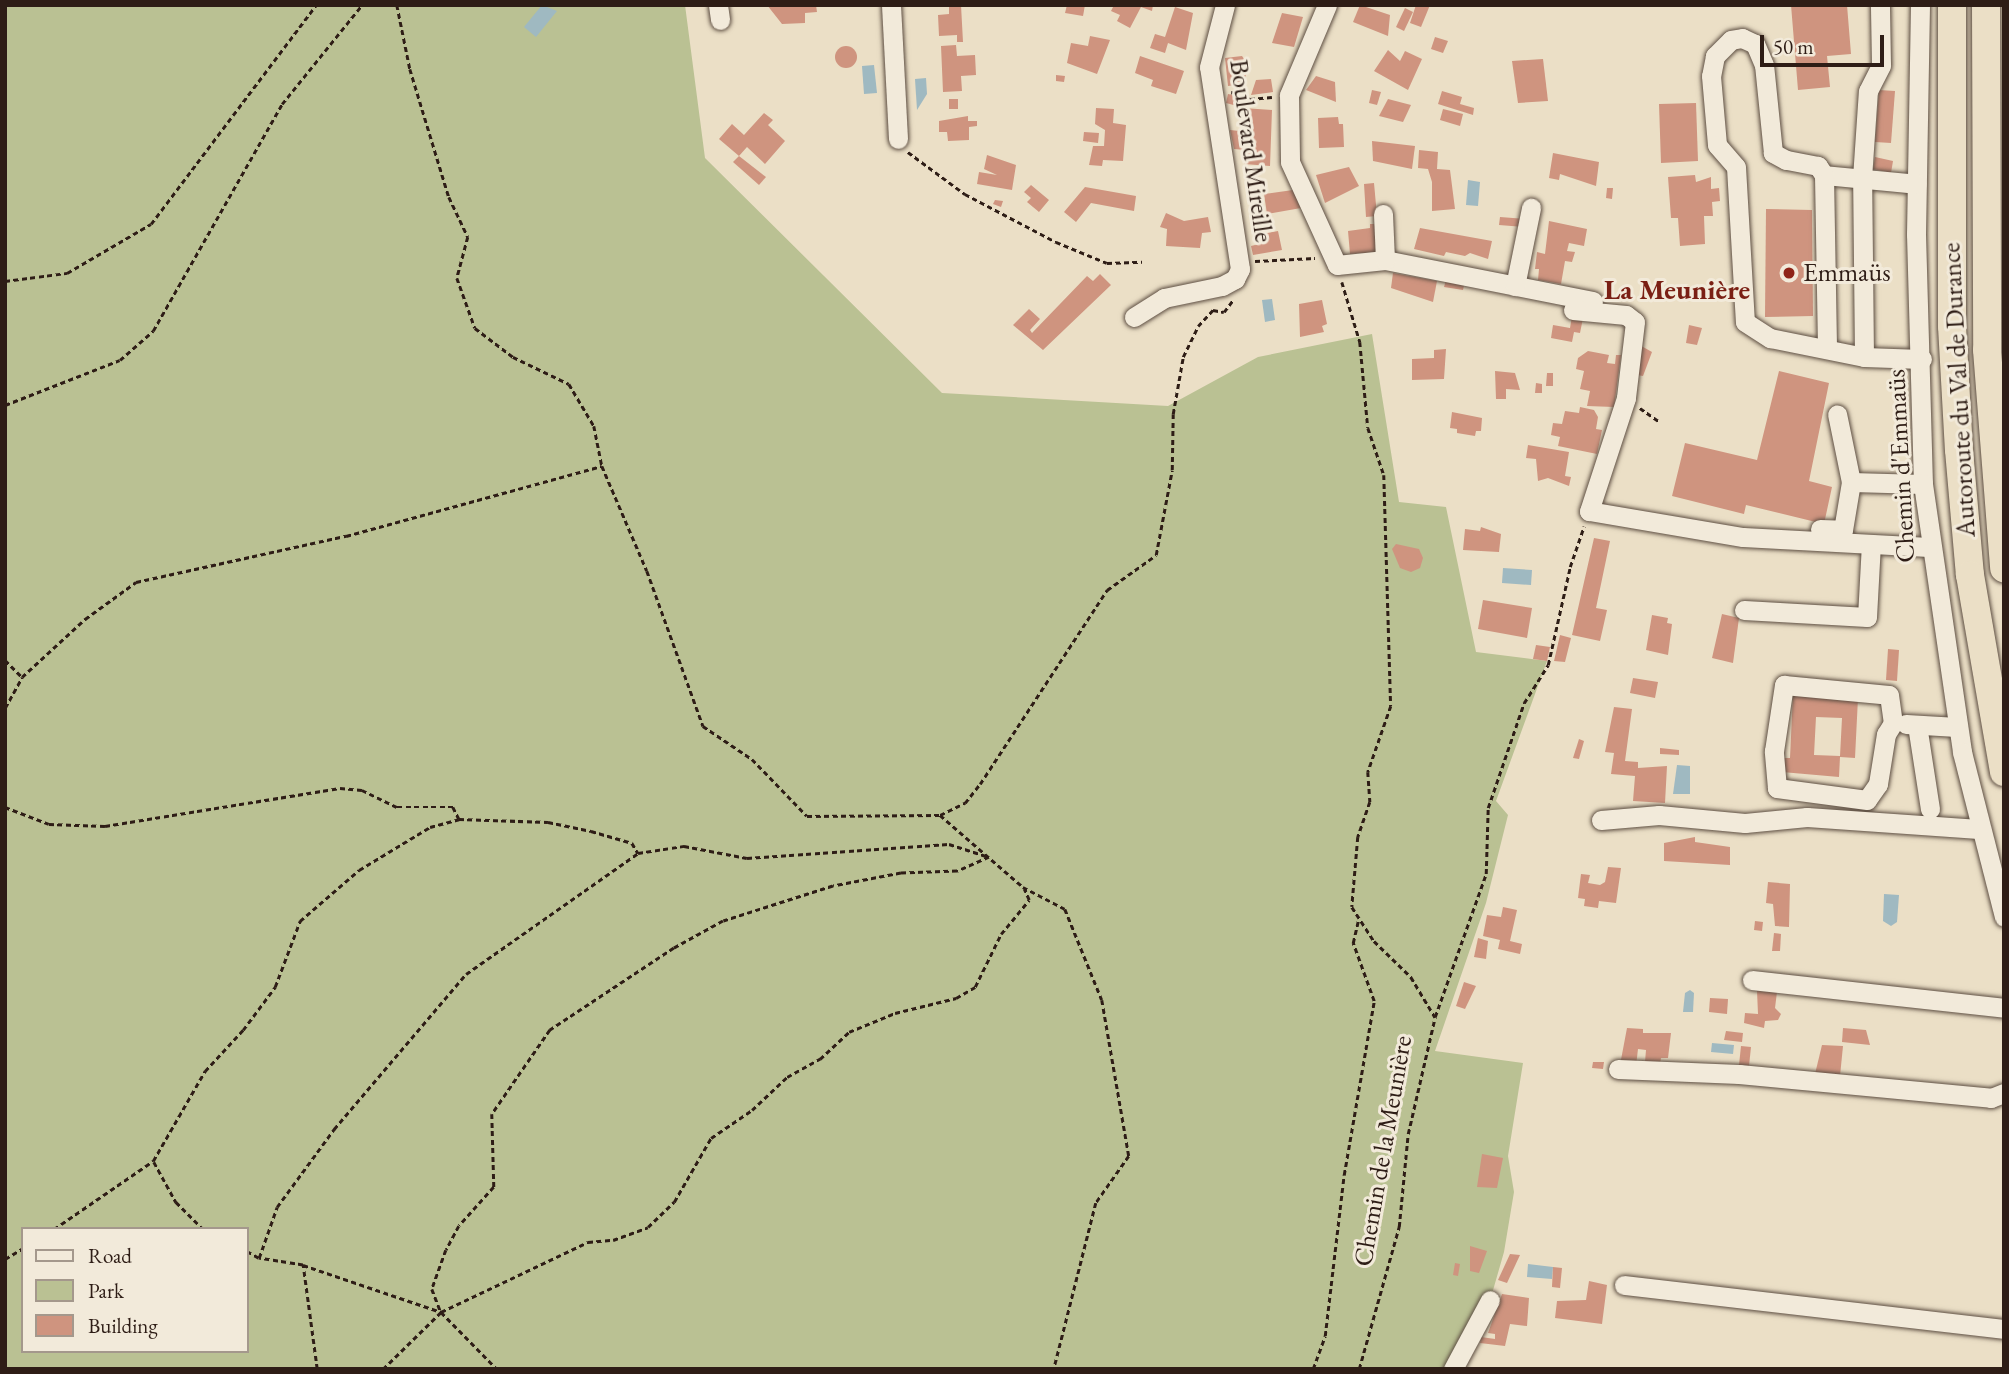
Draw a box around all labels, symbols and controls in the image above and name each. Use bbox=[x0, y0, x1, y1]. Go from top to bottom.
scale bar bbox=[1764, 21, 1888, 65]
text: 50 m bbox=[1773, 33, 1814, 60]
street label: Boulevard Mireille bbox=[1223, 58, 1279, 244]
street label: Autoroute du Val de Durance bbox=[1936, 242, 1982, 538]
place label: Emmaüs bbox=[1803, 257, 1891, 289]
marker: Emmaüs bbox=[1781, 265, 1797, 281]
district label: La Meunière bbox=[1604, 272, 1750, 306]
street label: Chemin d'Emmaüs bbox=[1880, 369, 1922, 563]
street label: Chemin de la Meunière bbox=[1347, 1033, 1419, 1269]
legend bbox=[21, 1227, 248, 1353]
text: Road bbox=[88, 1242, 132, 1269]
text: Park bbox=[88, 1277, 124, 1304]
text: Building bbox=[88, 1312, 158, 1339]

